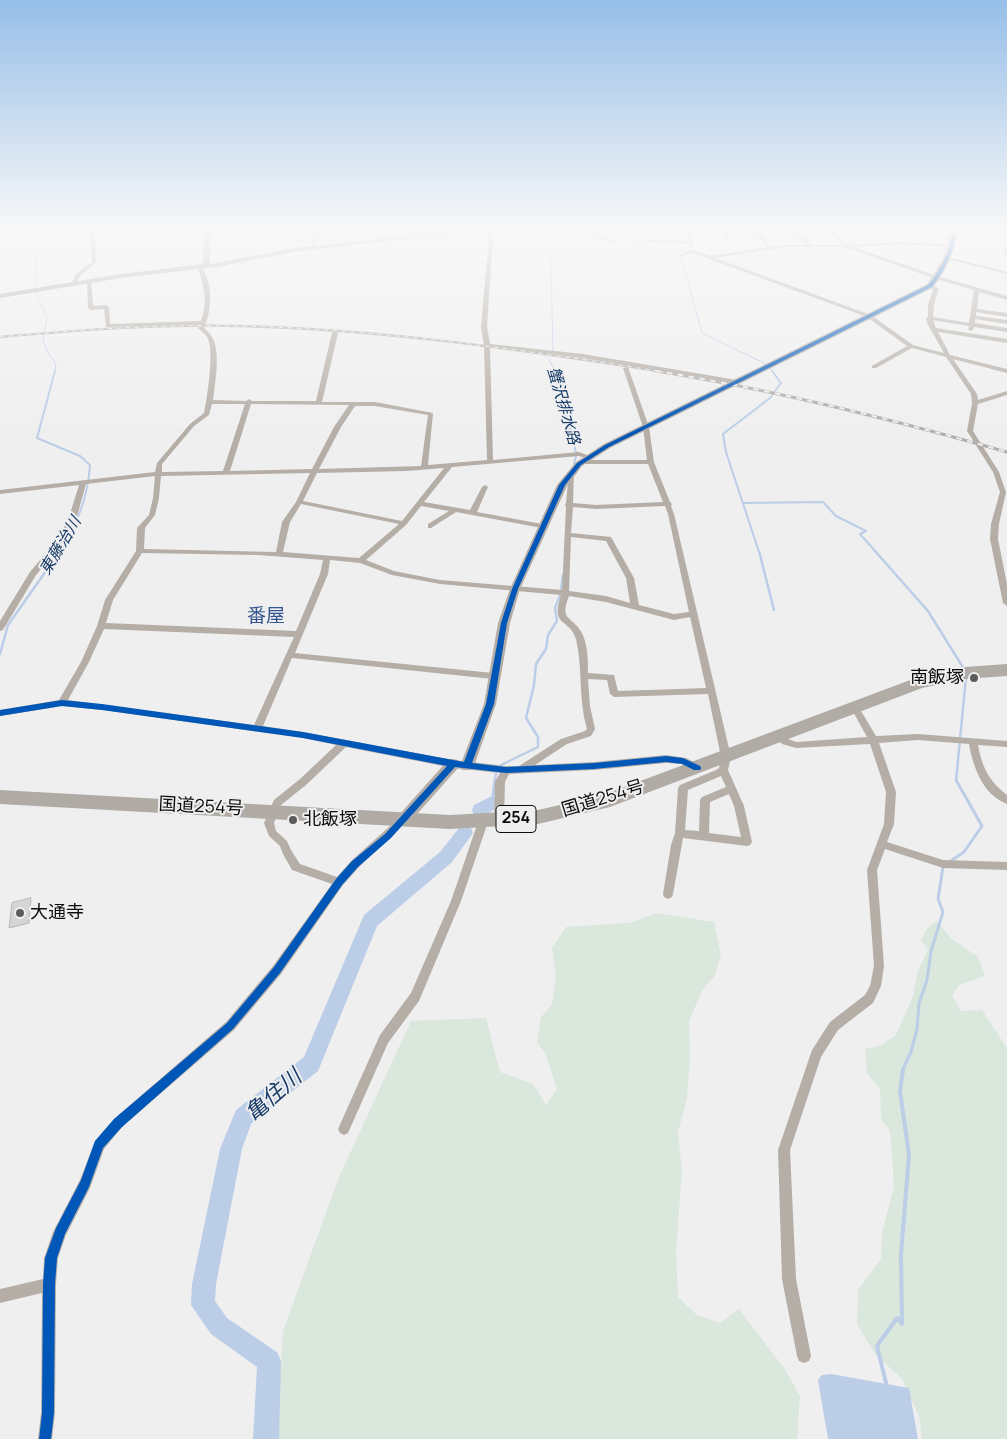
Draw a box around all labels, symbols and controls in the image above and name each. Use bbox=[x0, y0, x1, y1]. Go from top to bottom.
water label: 蟹沢排水路 bbox=[543, 365, 583, 447]
water label: 東藤治川 bbox=[36, 514, 86, 578]
district label: 番屋 bbox=[247, 606, 285, 628]
place label: 南飯塚 bbox=[910, 667, 964, 689]
marker: 南飯塚 bbox=[968, 672, 980, 684]
street label: 国道254号 bbox=[559, 776, 647, 822]
street label: 国道254号 bbox=[158, 794, 244, 820]
road number: 254 bbox=[496, 806, 536, 832]
place label: 北飯塚 bbox=[303, 809, 357, 831]
marker: 北飯塚 bbox=[287, 814, 299, 826]
place label: 大通寺 bbox=[30, 902, 84, 924]
marker: 大通寺 bbox=[14, 907, 26, 919]
water label: 亀住川 bbox=[240, 1064, 308, 1128]

